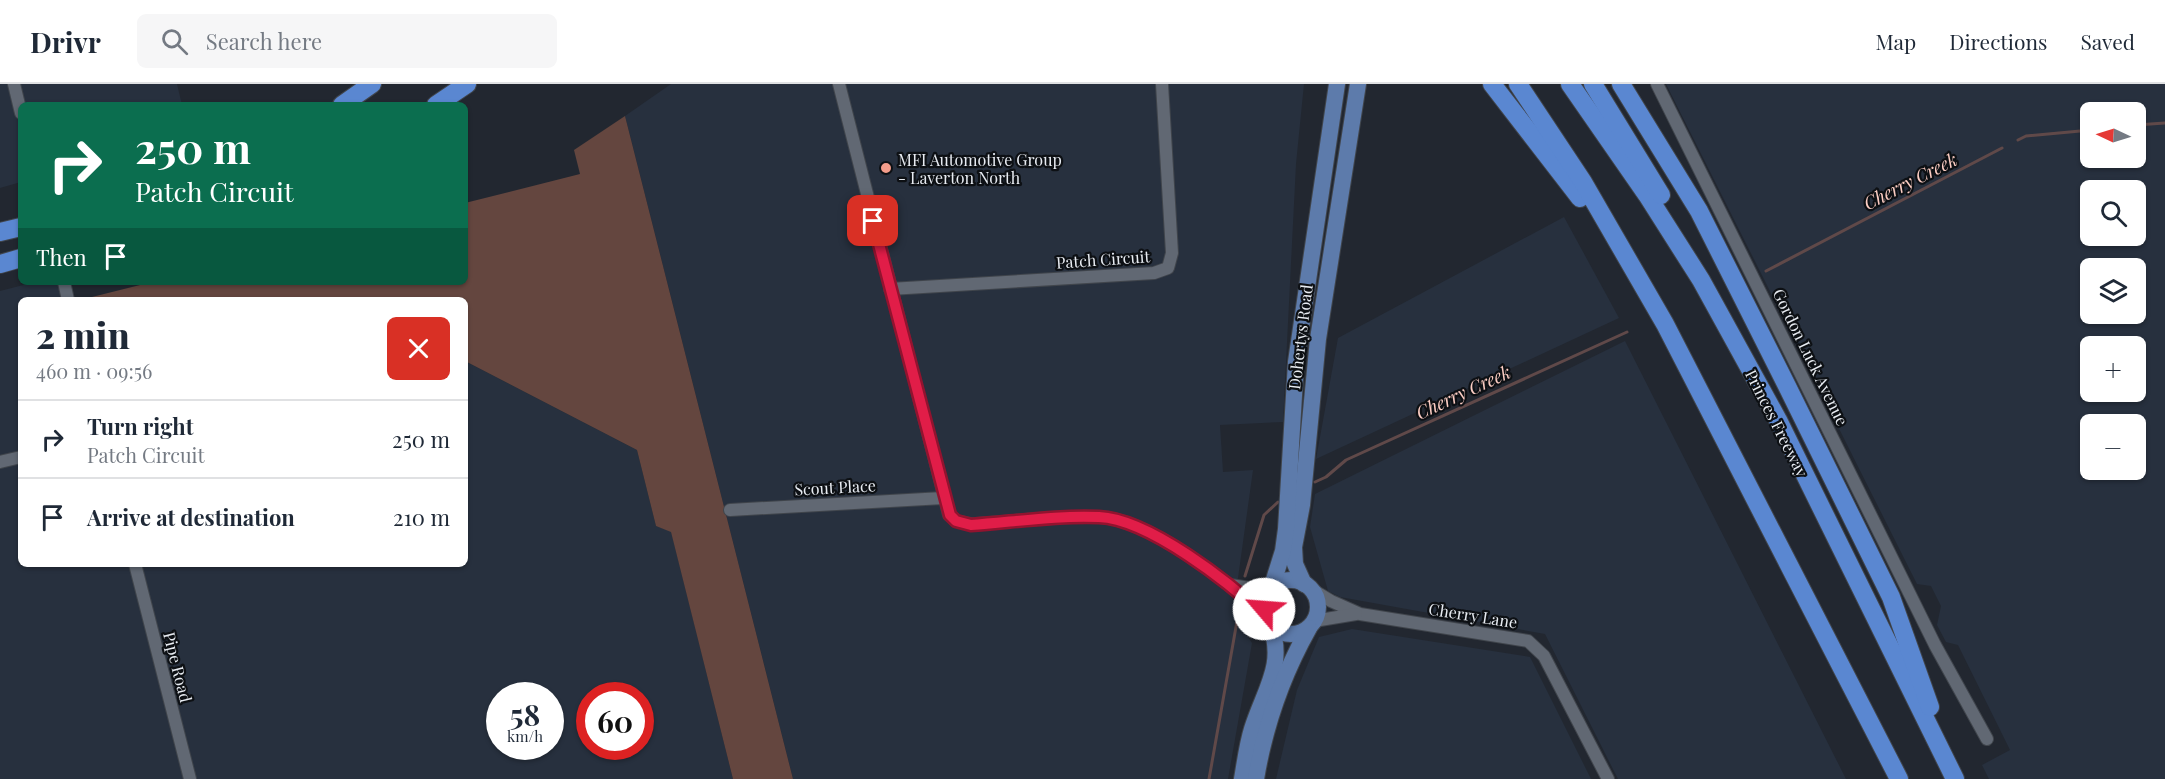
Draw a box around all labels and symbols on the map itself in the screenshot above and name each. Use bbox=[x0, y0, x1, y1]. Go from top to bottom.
north arrow bbox=[2080, 102, 2146, 168]
water label: Cherry Creek bbox=[1859, 147, 1961, 215]
place label: MFI Automotive Group - Laverton North bbox=[898, 149, 1062, 188]
marker: MFI Automotive Group - Laverton North bbox=[879, 161, 893, 175]
pin bbox=[847, 195, 898, 246]
street label: Patch Circuit bbox=[1055, 245, 1151, 273]
street label: Dohertys Road bbox=[1283, 283, 1317, 391]
street label: Gordon Luck Avenue bbox=[1769, 285, 1853, 429]
water label: Cherry Creek bbox=[1412, 360, 1514, 424]
street label: Princes Freeway bbox=[1741, 366, 1813, 480]
street label: Scout Place bbox=[794, 474, 876, 500]
position arrow bbox=[1232, 577, 1296, 641]
street label: Cherry Lane bbox=[1427, 598, 1519, 632]
street label: Pipe Road bbox=[159, 630, 197, 704]
speed limit sign: 60 bbox=[576, 682, 654, 760]

